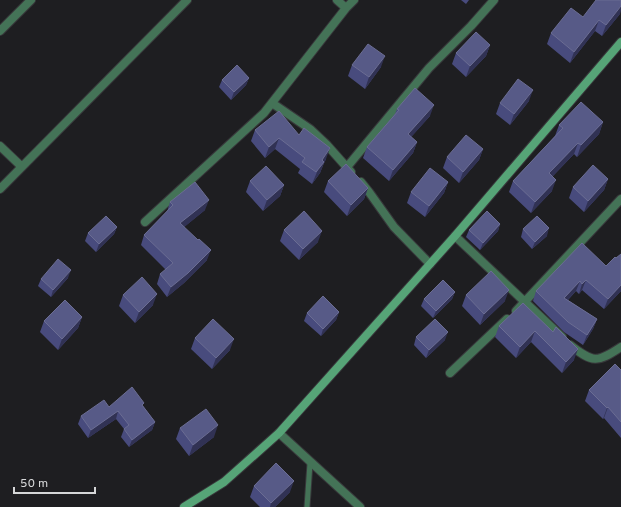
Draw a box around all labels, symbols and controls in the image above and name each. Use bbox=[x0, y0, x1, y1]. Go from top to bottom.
scale bar bbox=[14, 469, 95, 495]
text: 50 m bbox=[20, 476, 48, 492]

